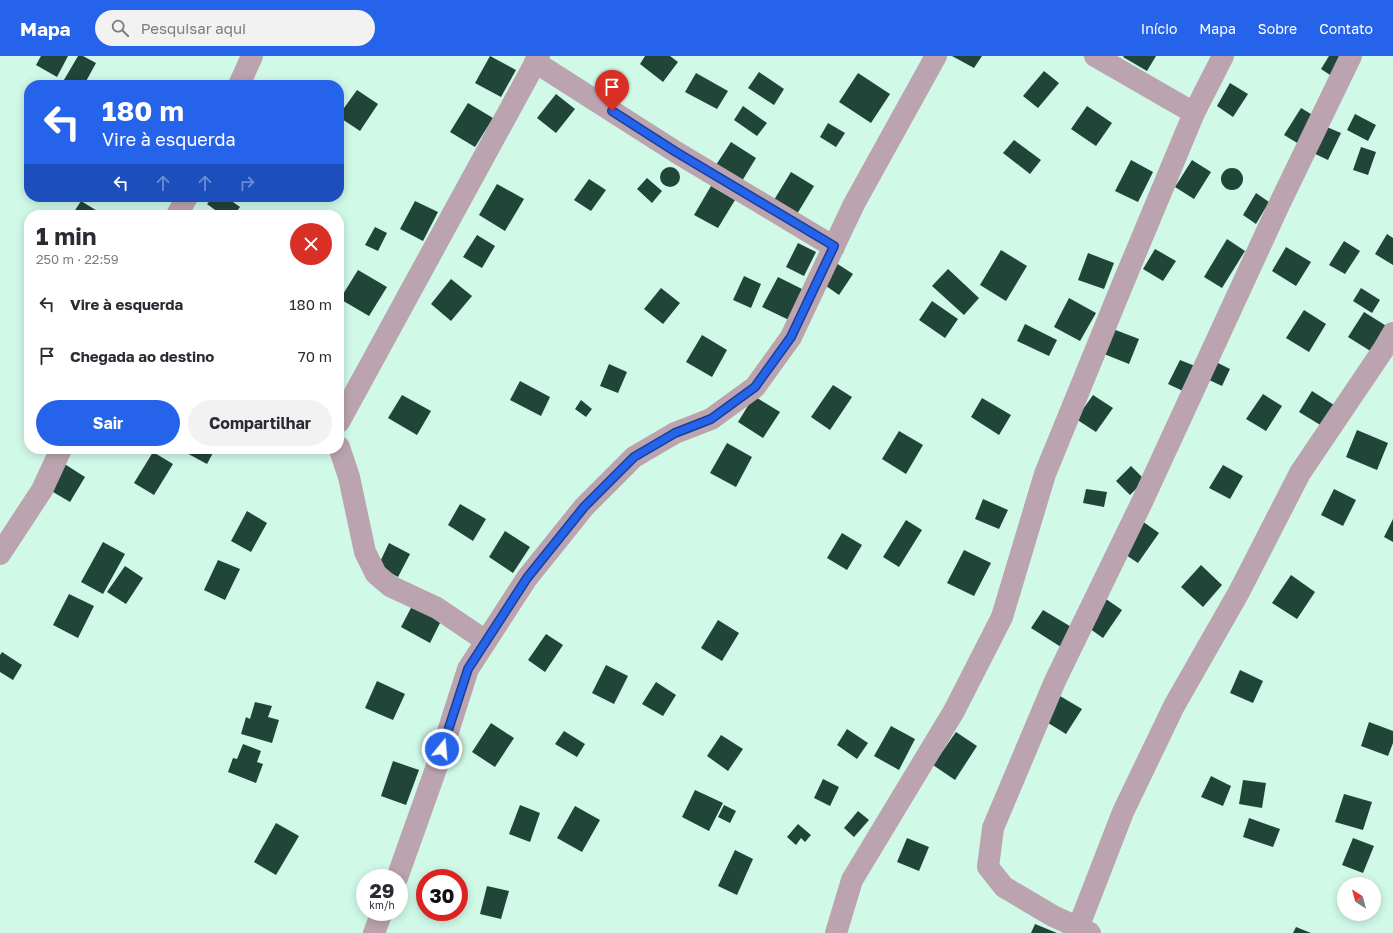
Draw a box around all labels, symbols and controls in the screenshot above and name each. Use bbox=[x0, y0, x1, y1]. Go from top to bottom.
search box bbox=[95, 10, 375, 46]
text: Mapa bbox=[20, 17, 71, 40]
icon: search bbox=[109, 17, 131, 39]
text: Pesquisar aqui bbox=[141, 19, 246, 37]
text: Início bbox=[1141, 20, 1177, 37]
text: Mapa bbox=[1199, 20, 1236, 37]
text: Sobre bbox=[1258, 20, 1297, 37]
text: Contato bbox=[1319, 20, 1373, 37]
pin bbox=[595, 70, 629, 111]
icon: arrive bbox=[601, 76, 623, 98]
text: 180 m bbox=[102, 94, 184, 127]
icon: left bbox=[36, 96, 88, 148]
text: Vire à esquerda bbox=[102, 128, 236, 150]
icon: left bbox=[110, 172, 132, 194]
icon: ahead bbox=[152, 172, 174, 194]
icon: ahead bbox=[194, 172, 216, 194]
icon: right bbox=[236, 172, 258, 194]
text: 1 min bbox=[36, 221, 96, 250]
button: close bbox=[290, 223, 332, 265]
text: 250 m · 22:59 bbox=[36, 251, 119, 267]
icon: left bbox=[36, 293, 58, 315]
text: Vire à esquerda bbox=[70, 295, 183, 313]
text: 180 m bbox=[289, 295, 332, 313]
icon: arrive bbox=[36, 345, 58, 367]
text: Chegada ao destino bbox=[70, 347, 214, 365]
text: 70 m bbox=[298, 347, 332, 365]
button: Sair bbox=[36, 400, 180, 446]
button: Compartilhar bbox=[188, 400, 332, 446]
position arrow bbox=[421, 728, 463, 770]
speed limit sign: 30 bbox=[416, 869, 468, 921]
north arrow bbox=[1337, 877, 1381, 921]
map controls bbox=[1337, 877, 1381, 921]
text: 29 bbox=[370, 878, 394, 902]
text: km/h bbox=[369, 899, 395, 911]

